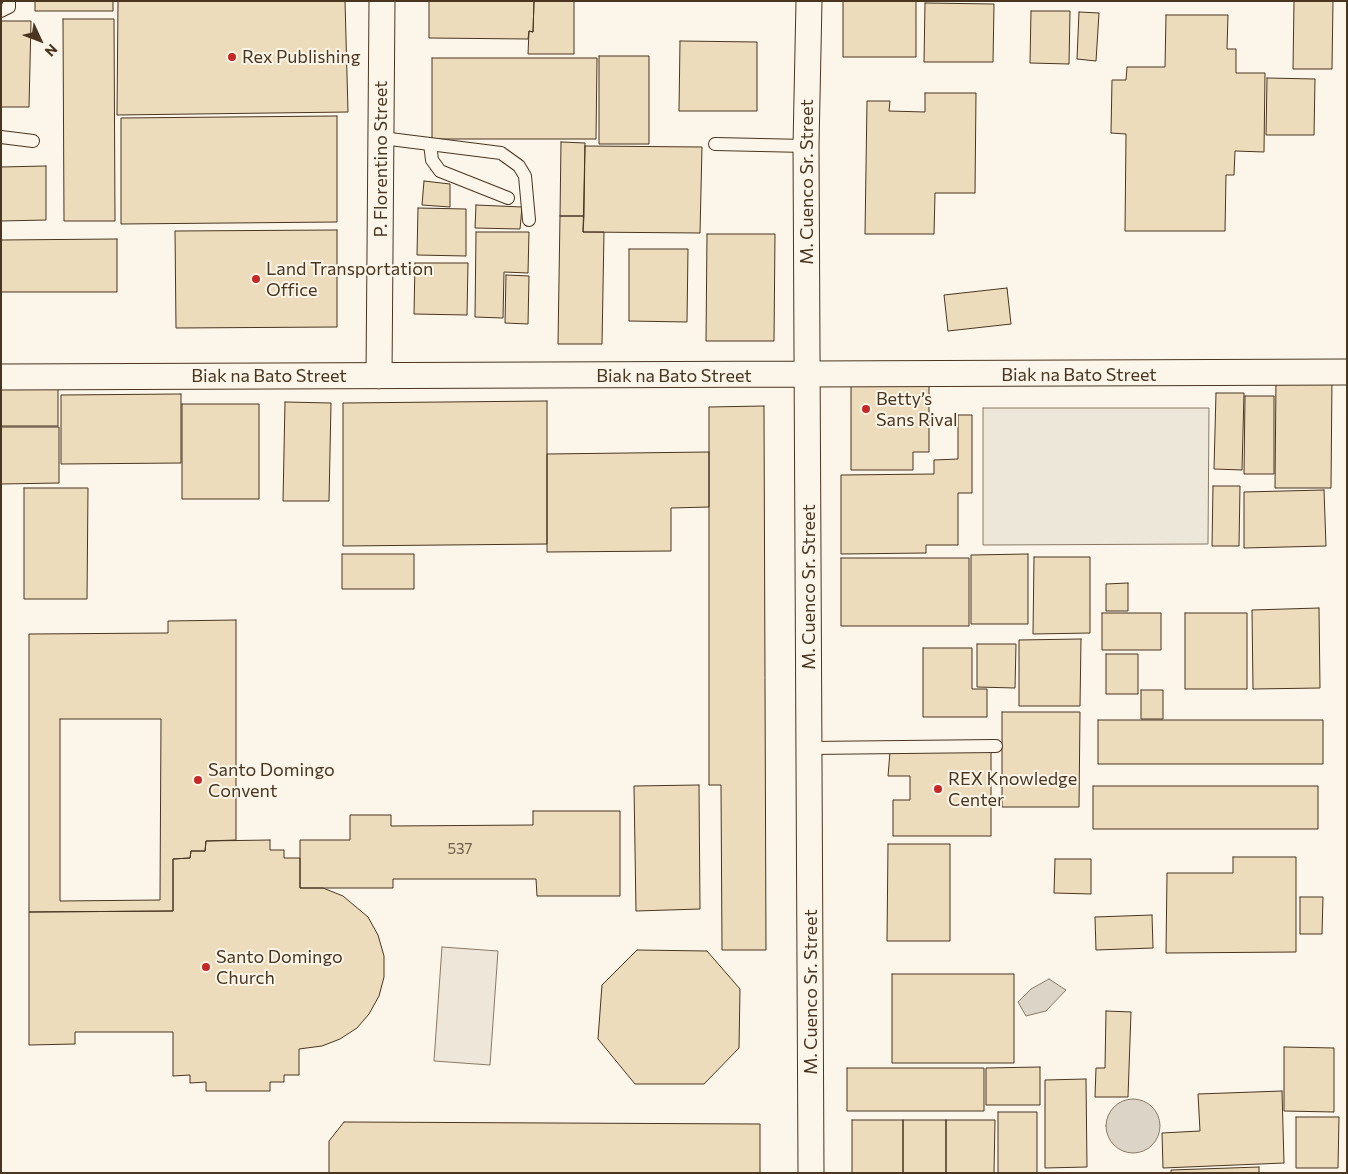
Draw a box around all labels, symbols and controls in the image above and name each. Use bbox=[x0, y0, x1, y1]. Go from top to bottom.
north arrow bbox=[15, 15, 65, 65]
text: N bbox=[42, 41, 61, 60]
place label: Rex Publishing bbox=[242, 46, 360, 68]
marker: Rex Publishing bbox=[226, 51, 238, 63]
street label: P. Florentino Street bbox=[370, 81, 392, 237]
street label: M. Cuenco Sr. Street bbox=[796, 99, 818, 265]
place label: Land Transportation Office bbox=[266, 258, 433, 300]
marker: Land Transportation Office bbox=[250, 273, 262, 285]
street label: Biak na Bato Street bbox=[1001, 364, 1157, 386]
street label: Biak na Bato Street bbox=[191, 365, 347, 387]
street label: Biak na Bato Street bbox=[596, 365, 752, 387]
place label: Betty’s Sans Rival bbox=[876, 388, 958, 430]
marker: Betty’s Sans Rival bbox=[860, 403, 872, 415]
street label: M. Cuenco Sr. Street bbox=[798, 504, 820, 670]
place label: Santo Domingo Convent bbox=[208, 759, 335, 802]
place label: REX Knowledge Center bbox=[948, 768, 1077, 811]
marker: Santo Domingo Convent bbox=[192, 774, 204, 786]
marker: REX Knowledge Center bbox=[932, 783, 944, 795]
house number: 537 bbox=[447, 840, 473, 858]
street label: M. Cuenco Sr. Street bbox=[800, 909, 822, 1075]
place label: Santo Domingo Church bbox=[216, 946, 343, 989]
marker: Santo Domingo Church bbox=[200, 961, 212, 973]

